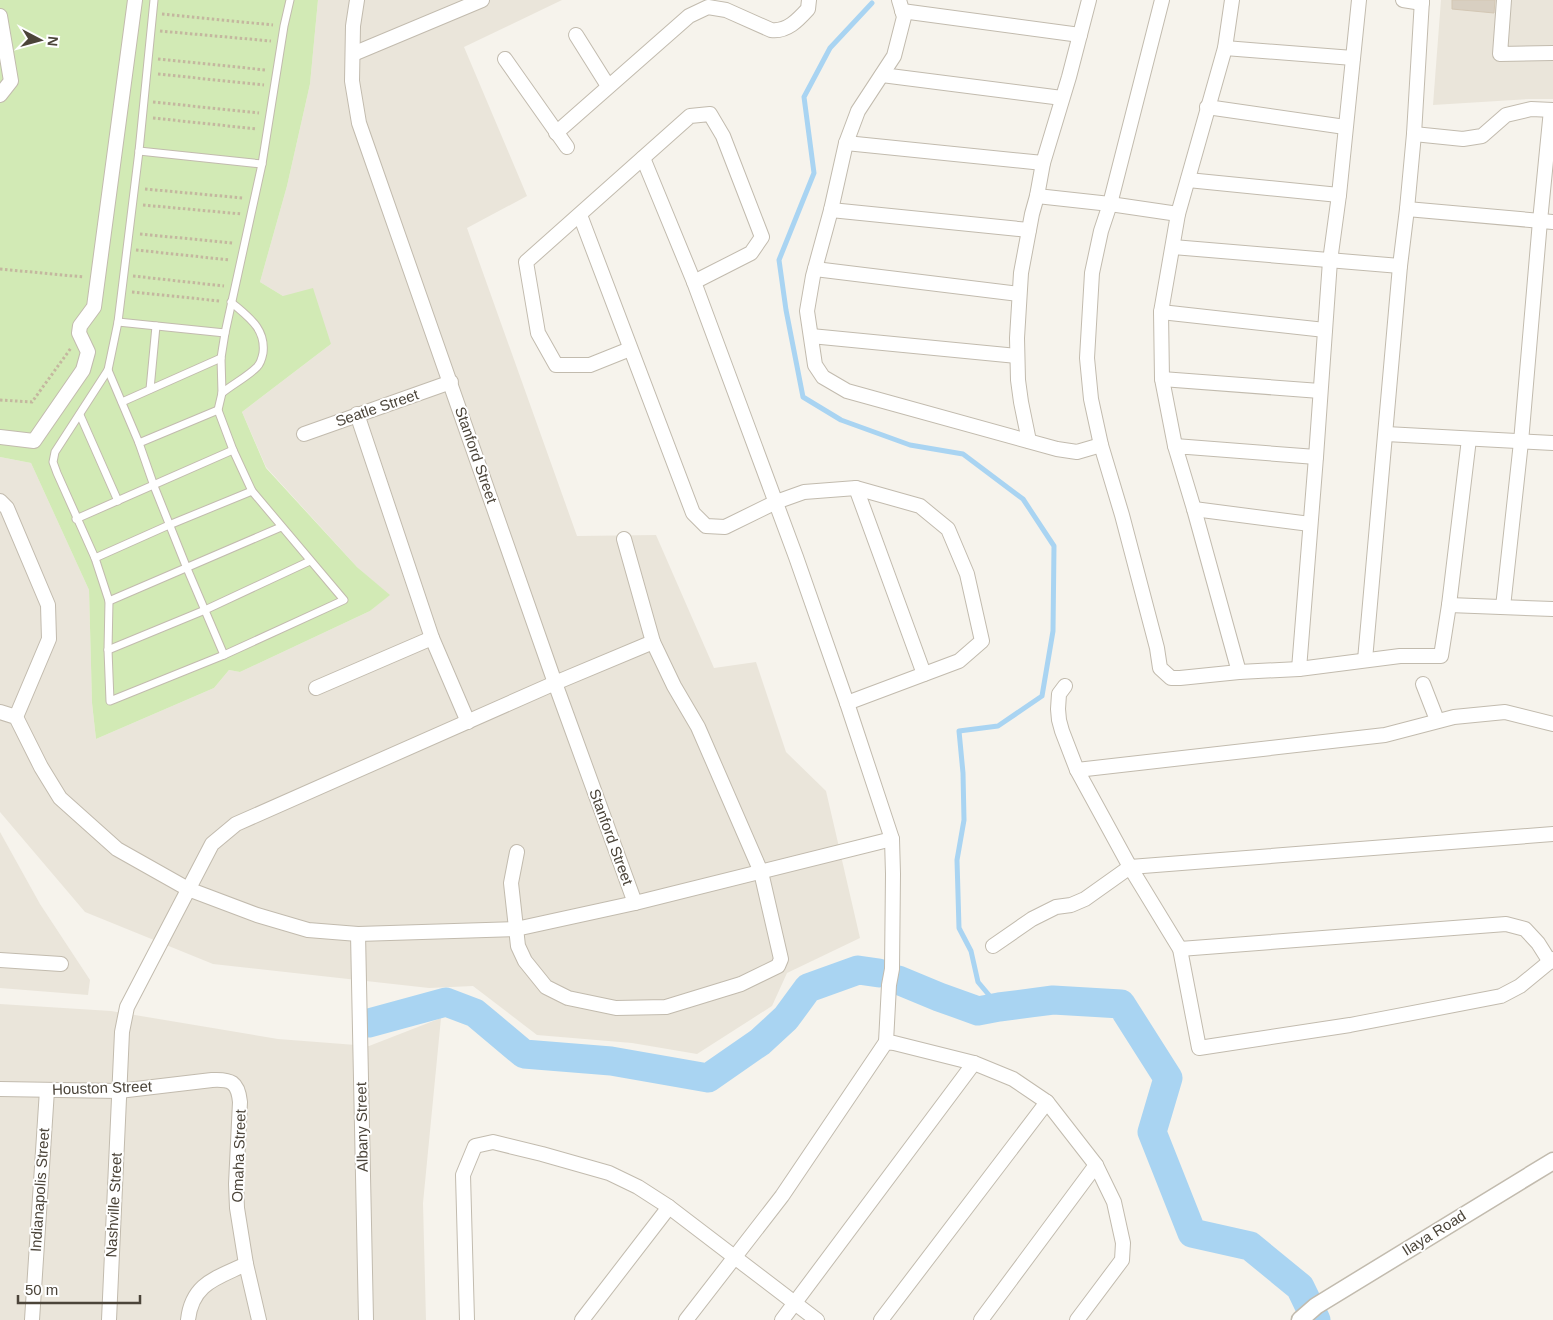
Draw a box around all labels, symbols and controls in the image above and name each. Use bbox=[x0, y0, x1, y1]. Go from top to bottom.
north arrow bbox=[15, 15, 65, 65]
text: N bbox=[44, 35, 61, 47]
street label: Seatle Street bbox=[333, 385, 421, 430]
street label: Stanford Street bbox=[452, 404, 501, 506]
street label: Stanford Street bbox=[586, 787, 637, 888]
street label: Houston Street bbox=[52, 1077, 153, 1098]
street label: Albany Street bbox=[352, 1081, 371, 1172]
street label: Omaha Street bbox=[228, 1108, 249, 1203]
street label: Indianapolis Street bbox=[27, 1127, 52, 1253]
street label: Nashville Street bbox=[102, 1151, 125, 1258]
street label: Ilaya Road bbox=[1399, 1206, 1469, 1259]
scale bar bbox=[18, 1272, 140, 1304]
text: 50 m bbox=[25, 1281, 58, 1298]

